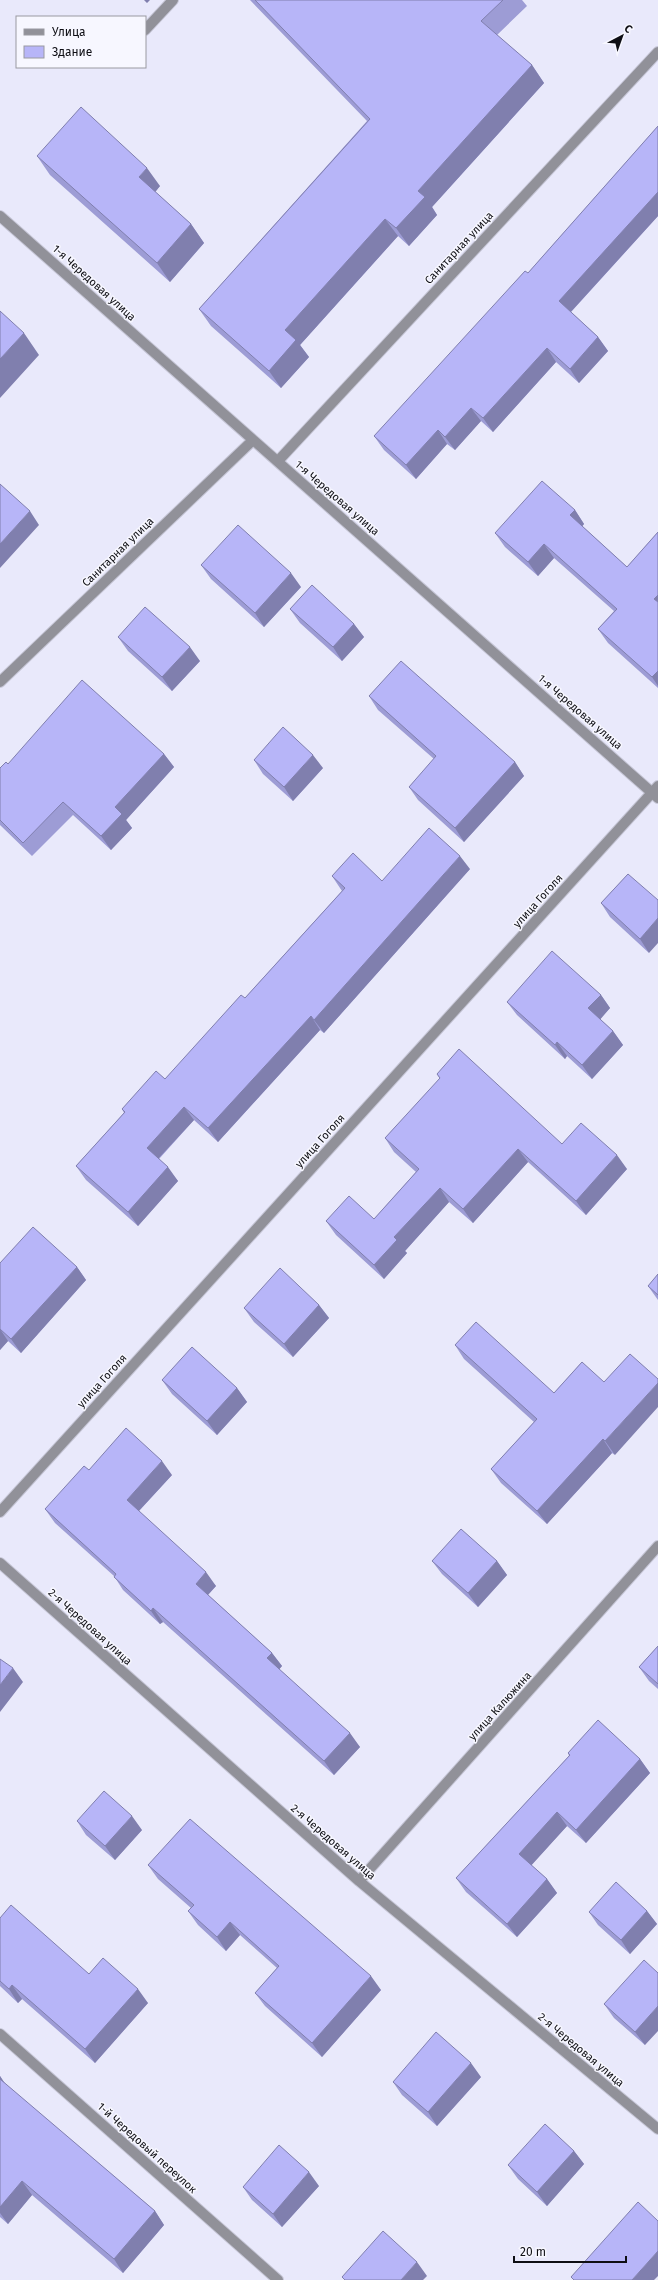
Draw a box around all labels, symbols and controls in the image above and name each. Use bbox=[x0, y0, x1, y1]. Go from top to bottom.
legend bbox=[16, 16, 146, 68]
north arrow bbox=[602, 16, 642, 56]
text: С bbox=[622, 22, 635, 36]
text: Улица bbox=[52, 25, 86, 39]
text: Здание bbox=[52, 45, 92, 59]
street label: Санитарная улица bbox=[422, 209, 496, 287]
street label: 1-я Чередовая улица bbox=[50, 242, 138, 324]
street label: 1-я Чередовая улица bbox=[292, 458, 382, 538]
street label: Санитарная улица bbox=[80, 515, 156, 589]
street label: 1-я Чередовая улица bbox=[535, 672, 625, 752]
street label: улица Гоголя bbox=[511, 872, 565, 930]
street label: улица Гоголя bbox=[293, 1112, 347, 1170]
street label: улица Гоголя bbox=[75, 1352, 129, 1410]
street label: 2-я Чередовая улица bbox=[45, 1586, 135, 1668]
street label: улица Калюжина bbox=[466, 1669, 534, 1743]
street label: 2-я Чередовая улица bbox=[288, 1802, 378, 1882]
street label: 2-я Чередовая улица bbox=[535, 2010, 627, 2090]
street label: 1-й Чередовый переулок bbox=[95, 2100, 199, 2196]
scale bar bbox=[514, 2238, 626, 2264]
text: 20 m bbox=[520, 2245, 546, 2259]

